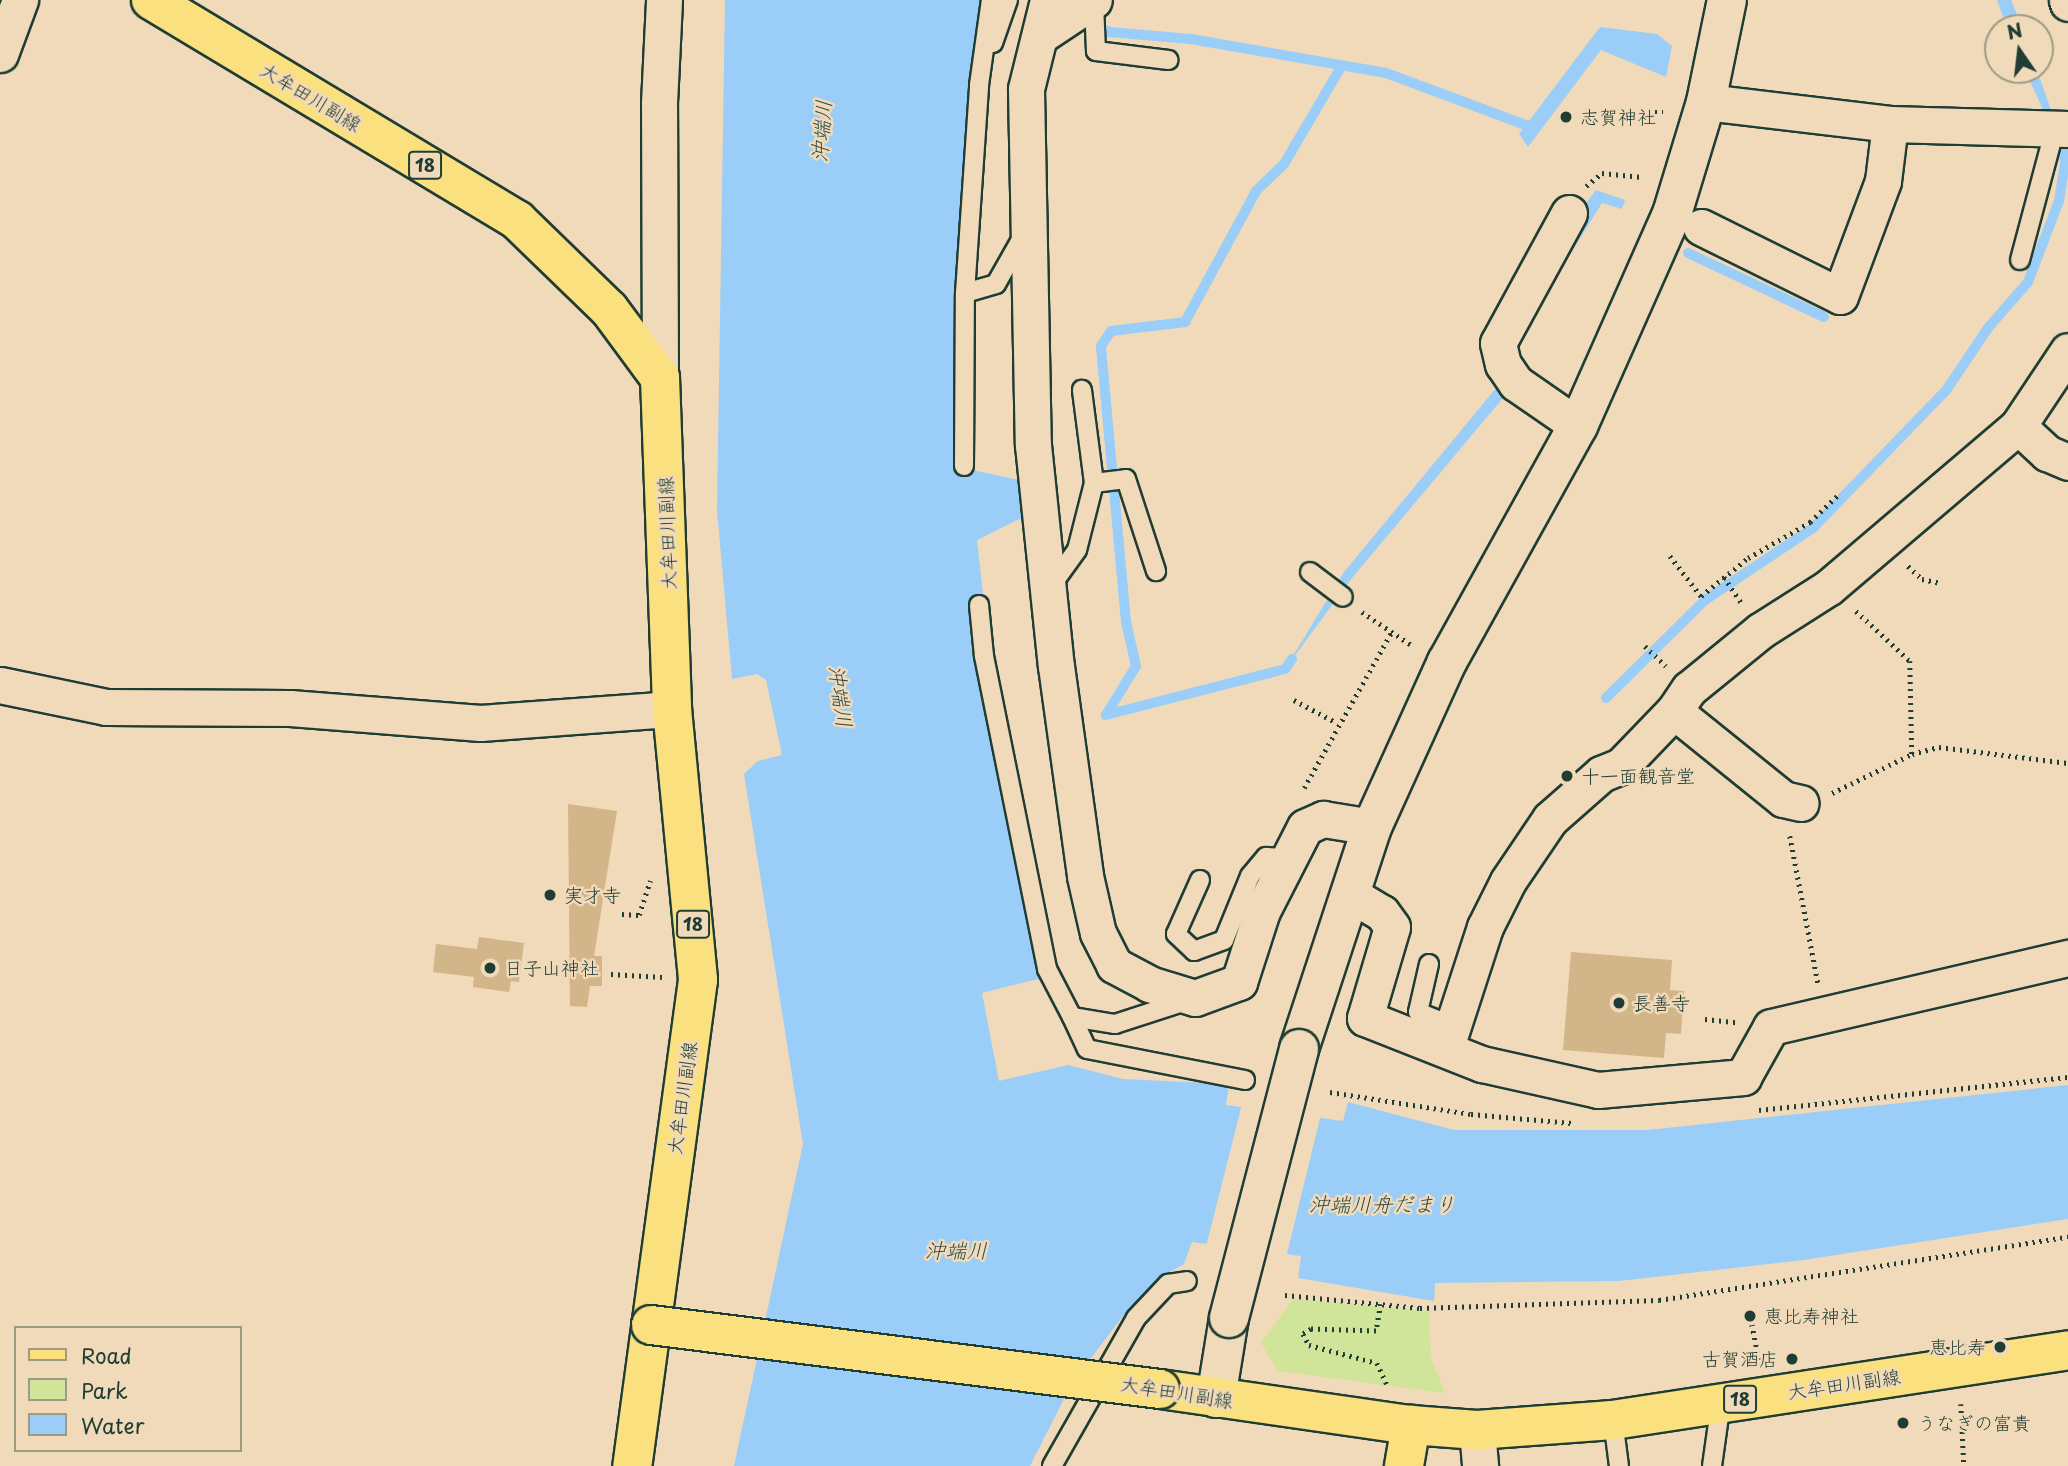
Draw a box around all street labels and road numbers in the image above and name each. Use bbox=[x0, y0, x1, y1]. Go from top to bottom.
street label: 大牟田川副線 bbox=[256, 58, 366, 136]
road number: 18 bbox=[408, 150, 442, 180]
street label: 大牟田川副線 bbox=[654, 476, 680, 590]
road number: 18 bbox=[676, 909, 710, 939]
street label: 大牟田川副線 bbox=[663, 1040, 701, 1156]
street label: 大牟田川副線 bbox=[1786, 1365, 1902, 1403]
street label: 大牟田川副線 bbox=[1119, 1372, 1235, 1412]
road number: 18 bbox=[1722, 1384, 1758, 1414]

